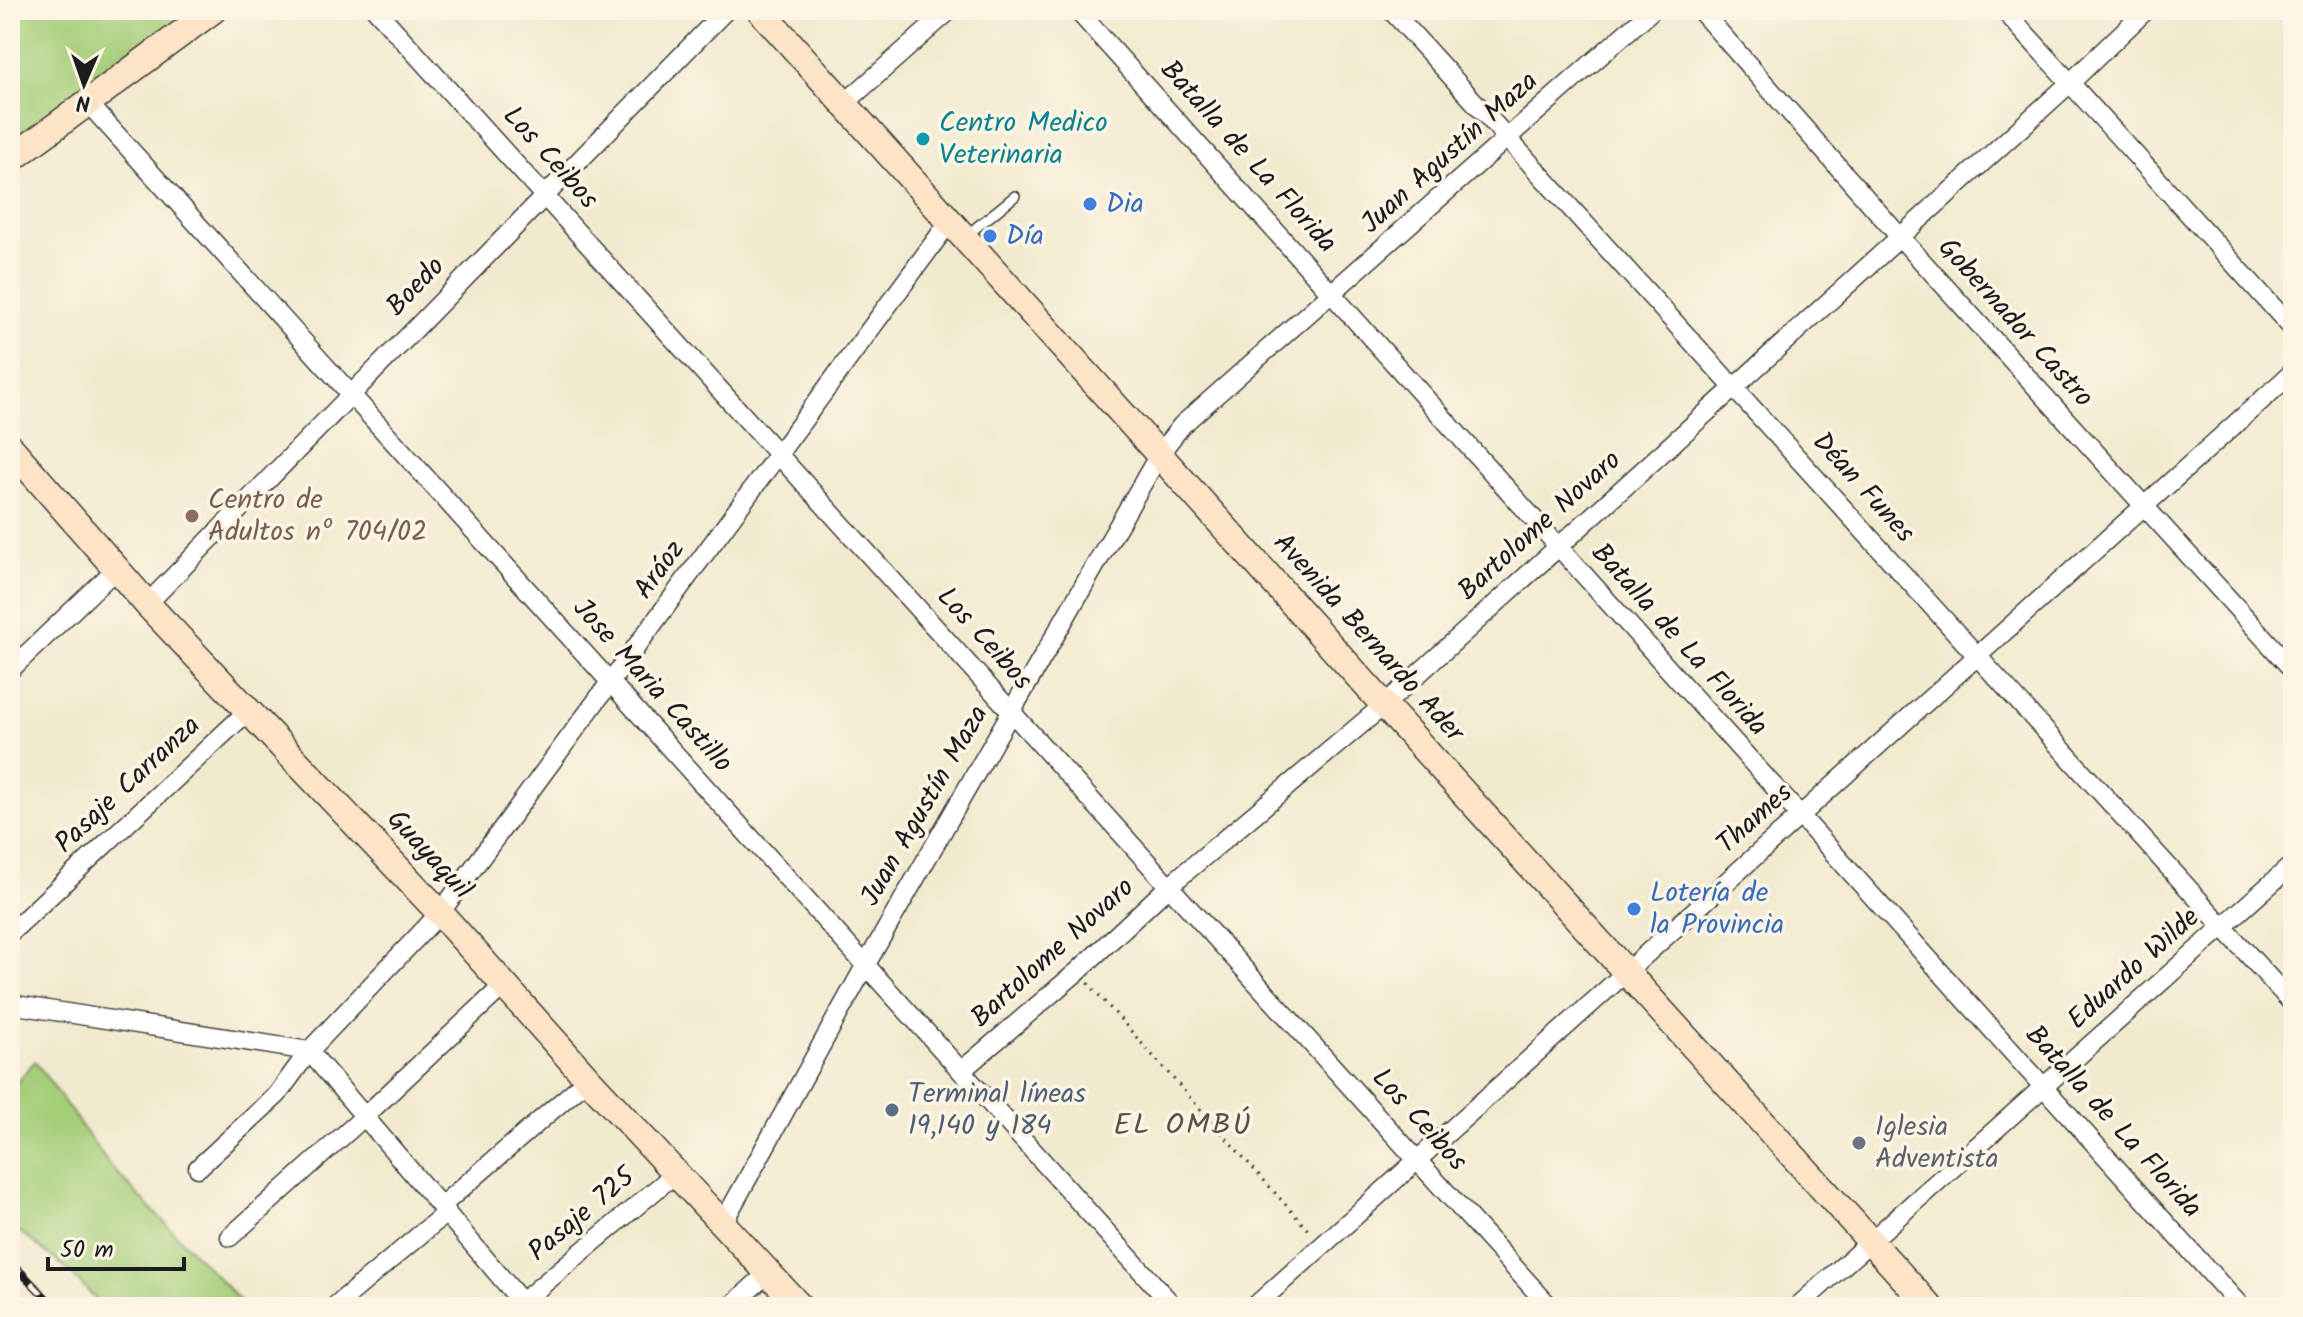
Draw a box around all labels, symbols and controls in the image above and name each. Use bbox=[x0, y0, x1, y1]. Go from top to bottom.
north arrow bbox=[44, 44, 124, 124]
street label: Batalla de La Florida bbox=[1148, 50, 1348, 264]
street label: Juan Agustín Maza bbox=[1351, 61, 1549, 245]
text: N bbox=[76, 84, 91, 119]
street label: Los Ceibos bbox=[491, 96, 609, 220]
place label: Centro Medico Veterinaria bbox=[939, 101, 1108, 178]
marker: Centro Medico Veterinaria bbox=[914, 130, 932, 148]
place label: Dia bbox=[1106, 182, 1144, 227]
marker: Dia bbox=[1081, 195, 1099, 213]
place label: Día bbox=[1006, 214, 1044, 259]
marker: Día bbox=[981, 227, 999, 245]
street label: Gobernador Castro bbox=[1926, 228, 2104, 418]
street label: Boedo bbox=[376, 246, 456, 328]
street label: Déan Funes bbox=[1800, 422, 1926, 554]
street label: Bartolome Novaro bbox=[1448, 440, 1632, 612]
place label: Centro de Adultos nº 704/02 bbox=[208, 478, 427, 555]
marker: Centro de Adultos nº 704/02 bbox=[183, 507, 201, 525]
street label: Avenida Bernardo Ader bbox=[1261, 523, 1476, 754]
street label: Aráoz bbox=[623, 531, 697, 609]
street label: Batalla de La Florida bbox=[1579, 533, 1779, 747]
street label: Los Ceibos bbox=[925, 577, 1043, 701]
street label: Jose Maria Castillo bbox=[561, 588, 743, 784]
street label: Juan Agustín Maza bbox=[849, 697, 1001, 915]
street label: Pasaje Carranza bbox=[45, 705, 211, 865]
street label: Thames bbox=[1707, 772, 1804, 866]
street label: Guayaquil bbox=[375, 799, 483, 911]
street label: Bartolome Novaro bbox=[961, 867, 1145, 1039]
place label: Lotería de la Provincia bbox=[1650, 871, 1784, 948]
street label: Eduardo Wilde bbox=[2057, 896, 2211, 1041]
marker: Lotería de la Provincia bbox=[1625, 900, 1643, 918]
street label: Batalla de La Florida bbox=[2013, 1015, 2213, 1229]
street label: Los Ceibos bbox=[1360, 1058, 1478, 1182]
place label: Terminal líneas 19,140 y 184 bbox=[908, 1072, 1086, 1149]
marker: Terminal líneas 19,140 y 184 bbox=[883, 1101, 901, 1119]
district label: EL OMBÚ bbox=[1114, 1102, 1252, 1150]
place label: Iglesia Adventista bbox=[1875, 1105, 1999, 1182]
marker: Iglesia Adventista bbox=[1850, 1134, 1868, 1152]
street label: Pasaje 725 bbox=[518, 1155, 647, 1274]
scale bar bbox=[48, 1221, 184, 1271]
text: 50 m bbox=[60, 1231, 114, 1270]

